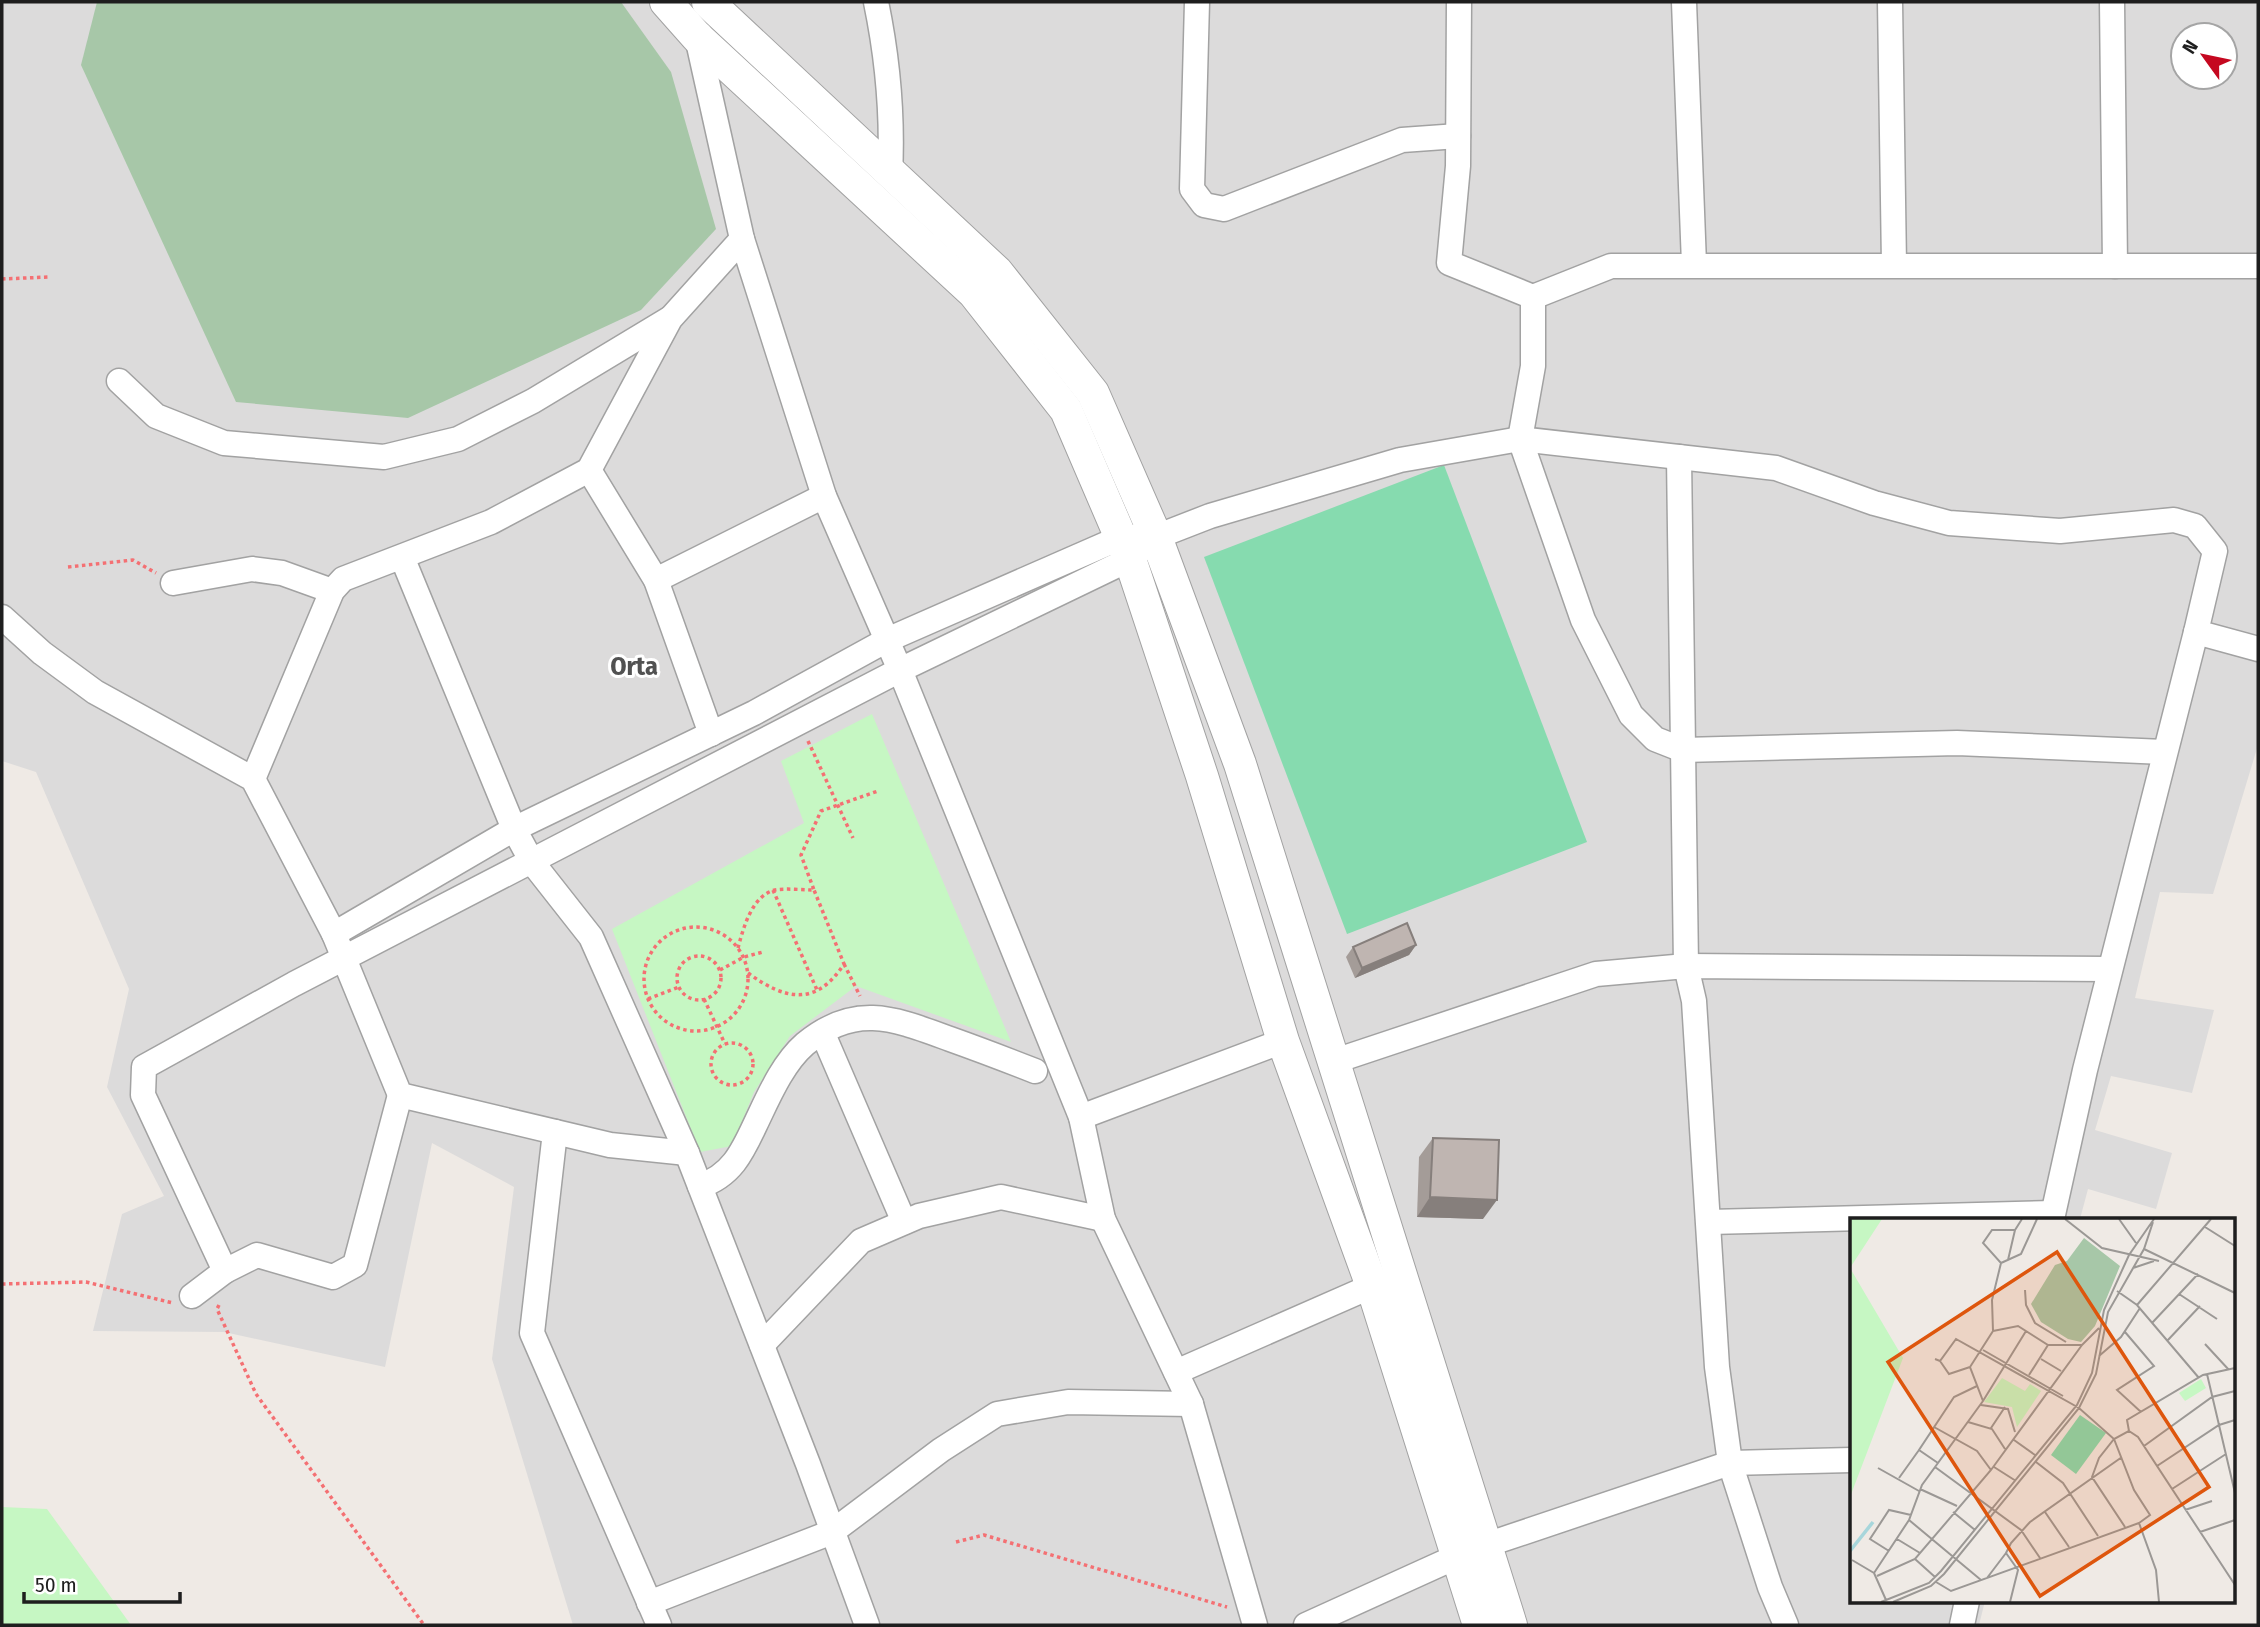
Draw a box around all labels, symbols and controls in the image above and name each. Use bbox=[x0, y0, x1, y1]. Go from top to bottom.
north arrow bbox=[2169, 21, 2239, 91]
text: N bbox=[2177, 36, 2203, 58]
district label: Orta bbox=[610, 651, 658, 682]
inset map bbox=[1850, 1218, 2236, 1602]
scale bar bbox=[24, 1560, 180, 1604]
text: 50 m bbox=[35, 1572, 77, 1598]

